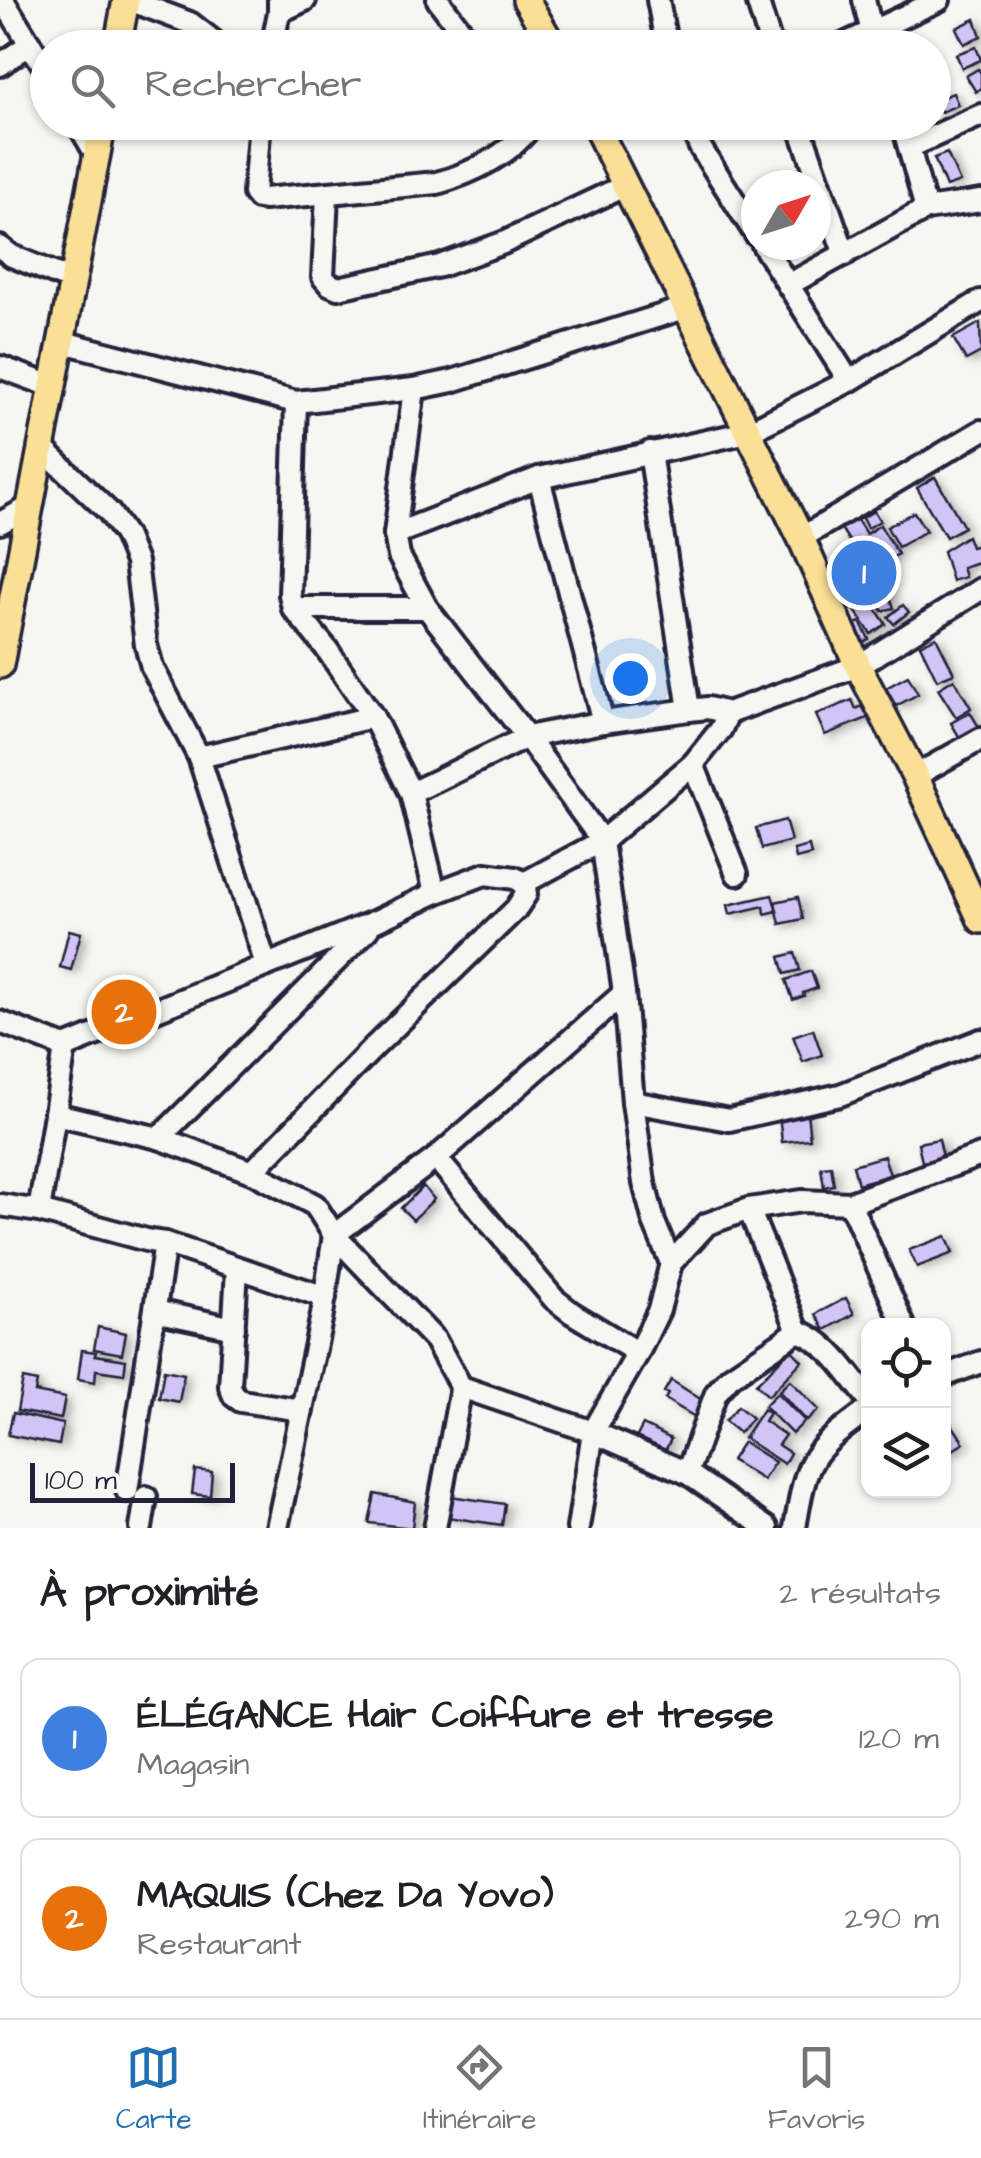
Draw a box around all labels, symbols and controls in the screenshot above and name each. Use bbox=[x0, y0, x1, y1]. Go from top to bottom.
search box bbox=[30, 30, 951, 140]
icon: search bbox=[65, 58, 120, 113]
text: Rechercher bbox=[145, 59, 361, 111]
north arrow bbox=[741, 170, 831, 260]
pin: 1 bbox=[832, 536, 896, 610]
your location bbox=[605, 653, 656, 704]
pin: 2 bbox=[92, 974, 156, 1050]
map controls bbox=[861, 1318, 951, 1498]
button: locate bbox=[861, 1318, 951, 1408]
button: layers bbox=[861, 1408, 951, 1498]
scale bar bbox=[30, 1458, 235, 1502]
text: 100 m bbox=[45, 1461, 117, 1500]
text: À proximité bbox=[40, 1564, 259, 1622]
text: 2 résultats bbox=[779, 1571, 941, 1616]
text: ÉLÉGANCE Hair Coiffure et tresse bbox=[137, 1690, 774, 1742]
text: 1 bbox=[72, 1716, 77, 1761]
text: 120 m bbox=[859, 1716, 939, 1761]
text: Magasin bbox=[137, 1742, 249, 1787]
text: MAQUIS (Chez Da Yovo) bbox=[137, 1870, 554, 1922]
text: 2 bbox=[65, 1896, 84, 1941]
text: 290 m bbox=[845, 1896, 939, 1941]
text: Restaurant bbox=[137, 1922, 302, 1967]
tab: Carte bbox=[116, 2040, 192, 2139]
tab: Itinéraire bbox=[423, 2040, 536, 2139]
tab: Favoris bbox=[768, 2040, 865, 2139]

